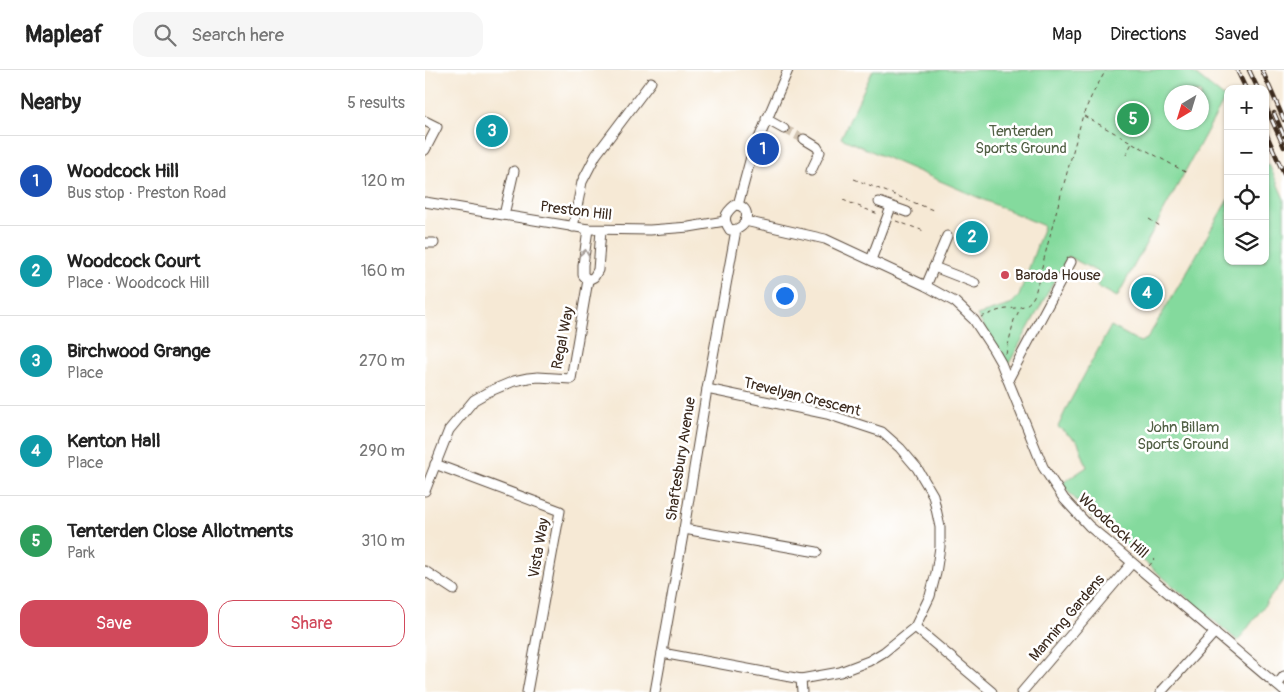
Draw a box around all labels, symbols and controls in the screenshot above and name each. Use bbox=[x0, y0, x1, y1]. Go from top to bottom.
search box bbox=[133, 12, 483, 57]
text: Mapleaf bbox=[25, 20, 103, 49]
icon: search bbox=[151, 21, 179, 49]
text: Search here bbox=[191, 23, 284, 47]
text: Map bbox=[1052, 23, 1082, 46]
text: Directions bbox=[1110, 23, 1186, 46]
text: Saved bbox=[1214, 23, 1259, 46]
north arrow bbox=[1164, 85, 1209, 130]
map controls bbox=[1224, 85, 1269, 265]
button: + bbox=[1224, 85, 1269, 130]
text: Nearby bbox=[20, 89, 81, 116]
text: 5 results bbox=[347, 93, 405, 113]
pin: 5 bbox=[1117, 100, 1149, 138]
pin: 3 bbox=[476, 112, 508, 150]
park label: Tenterden Sports Ground bbox=[975, 122, 1067, 158]
pin: 1 bbox=[747, 130, 779, 168]
button: − bbox=[1224, 130, 1269, 175]
text: Woodcock Hill bbox=[67, 159, 179, 183]
text: 1 bbox=[33, 171, 39, 191]
text: 120 m bbox=[361, 171, 405, 191]
button: locate bbox=[1224, 175, 1269, 220]
text: Bus stop · Preston Road bbox=[67, 183, 226, 203]
street label: Preston Hill bbox=[539, 197, 613, 225]
pin: 2 bbox=[956, 218, 988, 256]
button: layers bbox=[1224, 220, 1269, 265]
text: Woodcock Court bbox=[67, 249, 200, 273]
one-way arrow bbox=[579, 249, 590, 257]
text: 2 bbox=[32, 261, 40, 281]
text: 160 m bbox=[361, 261, 405, 281]
place label: Baroda House bbox=[1015, 266, 1101, 285]
marker: Baroda House bbox=[999, 269, 1011, 281]
text: Place · Woodcock Hill bbox=[67, 273, 210, 293]
pin: 4 bbox=[1131, 274, 1163, 312]
your location bbox=[772, 283, 798, 309]
street label: Regal Way bbox=[548, 304, 579, 371]
text: Birchwood Grange bbox=[67, 339, 211, 363]
text: 3 bbox=[32, 351, 40, 371]
text: 270 m bbox=[359, 351, 405, 371]
text: Place bbox=[67, 363, 103, 383]
street label: Trevelyan Crescent bbox=[741, 373, 864, 421]
street label: Shaftesbury Avenue bbox=[662, 395, 700, 522]
park label: John Billam Sports Ground bbox=[1137, 418, 1229, 454]
text: Kenton Hall bbox=[67, 429, 160, 453]
text: 4 bbox=[31, 441, 41, 461]
text: 290 m bbox=[359, 441, 405, 461]
text: Place bbox=[67, 453, 103, 473]
street label: Woodcock Hill bbox=[1074, 489, 1152, 563]
street label: Vista Way bbox=[524, 516, 554, 580]
text: Tenterden Close Allotments bbox=[67, 519, 293, 543]
text: 5 bbox=[32, 531, 40, 551]
text: 310 m bbox=[361, 531, 405, 551]
text: Park bbox=[67, 543, 95, 563]
street label: Manning Gardens bbox=[1025, 570, 1109, 665]
button: Save bbox=[20, 600, 208, 647]
button: Share bbox=[218, 600, 405, 647]

